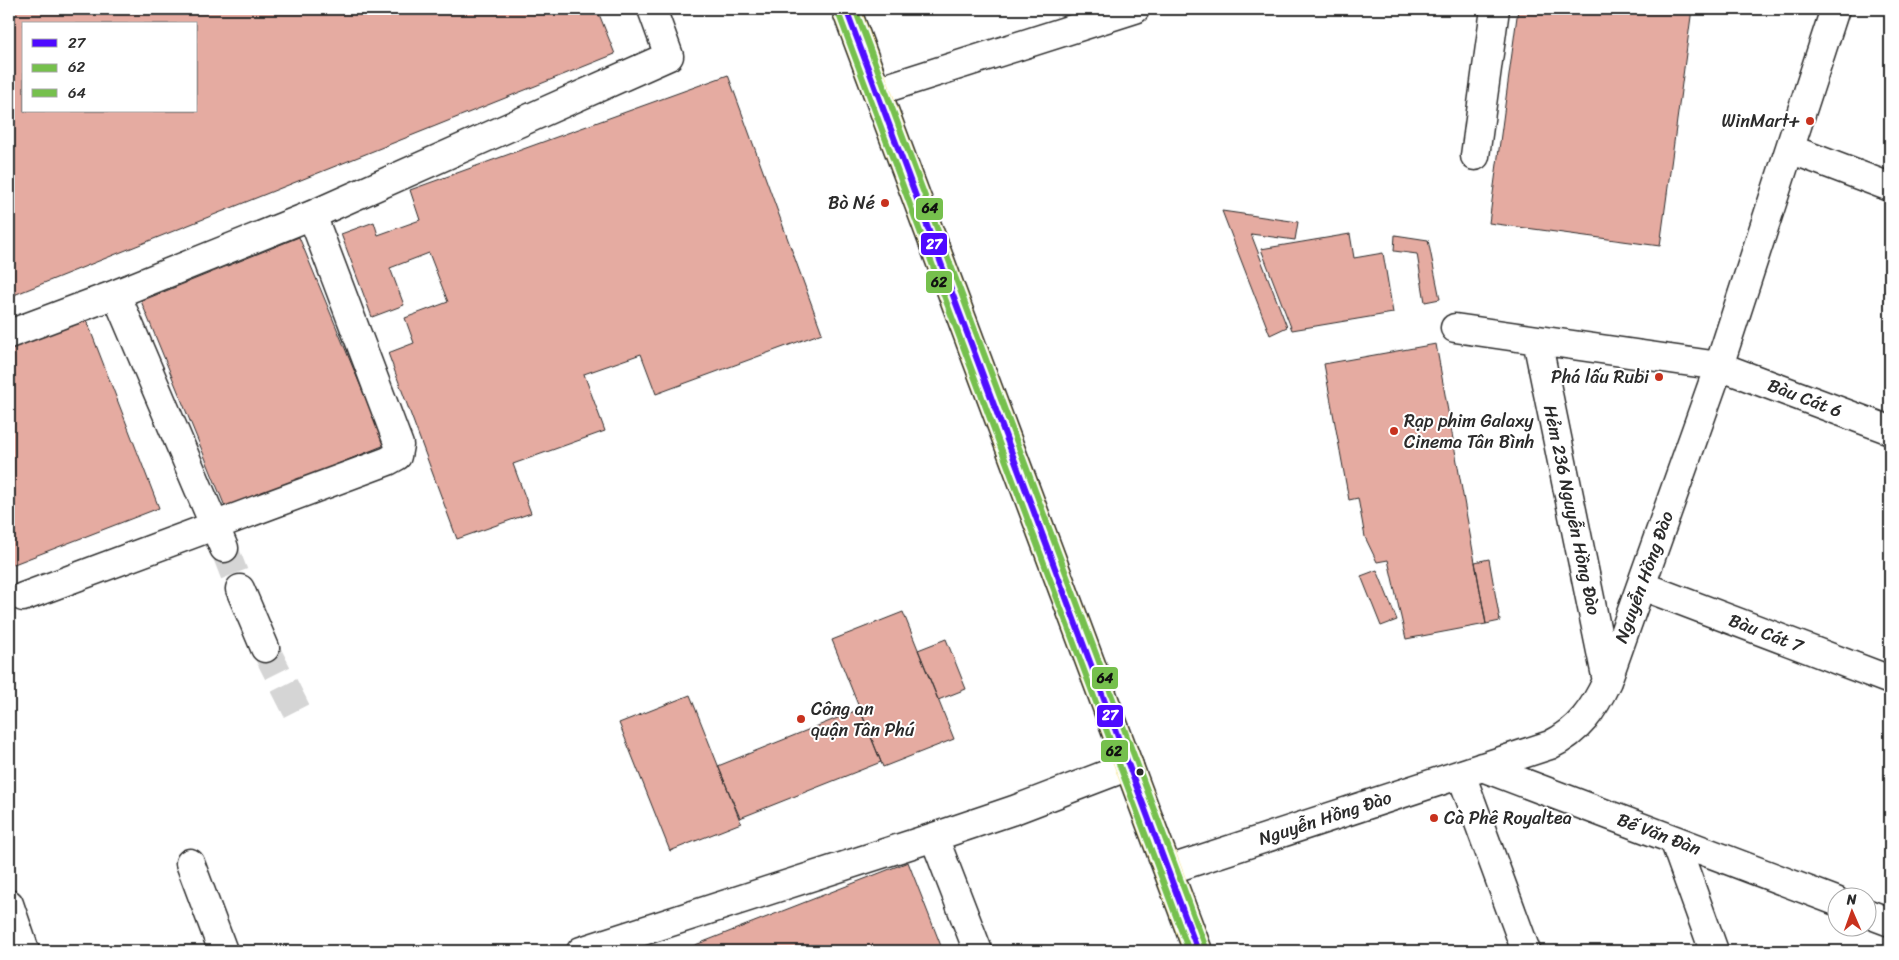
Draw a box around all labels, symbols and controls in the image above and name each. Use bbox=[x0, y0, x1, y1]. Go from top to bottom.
legend bbox=[22, 22, 198, 112]
text: 27 bbox=[68, 30, 87, 56]
text: 62 bbox=[68, 54, 86, 80]
text: 64 bbox=[68, 80, 86, 106]
place label: WinMart+ bbox=[1721, 105, 1800, 137]
marker: WinMart+ bbox=[1804, 115, 1816, 127]
place label: Bò Né bbox=[828, 187, 875, 219]
text: 64 bbox=[921, 196, 939, 221]
marker: Bò Né bbox=[879, 197, 891, 209]
line badge: 64 bbox=[915, 197, 944, 221]
line badge: 27 bbox=[920, 232, 948, 256]
text: 27 bbox=[925, 232, 943, 257]
line badge: 62 bbox=[925, 270, 953, 294]
text: 62 bbox=[930, 270, 948, 295]
place label: Phá lấu Rubi bbox=[1551, 361, 1650, 393]
street label: Bàu Cát 6 bbox=[1763, 369, 1847, 427]
marker: Phá lấu Rubi bbox=[1653, 371, 1665, 383]
street label: Hẻm 236 Nguyễn Hồng Đào bbox=[1534, 402, 1610, 618]
place label: Rạp phim Galaxy Cinema Tân Bình bbox=[1404, 405, 1534, 458]
marker: Rạp phim Galaxy Cinema Tân Bình bbox=[1388, 425, 1400, 437]
street label: Nguyễn Hồng Đào bbox=[1605, 506, 1683, 648]
street label: Bàu Cát 7 bbox=[1724, 604, 1810, 662]
line badge: 64 bbox=[1091, 666, 1119, 690]
text: 64 bbox=[1096, 666, 1114, 691]
place label: Công an quận Tân Phú bbox=[811, 693, 915, 746]
text: 27 bbox=[1101, 703, 1119, 728]
line badge: 27 bbox=[1096, 704, 1124, 728]
marker: Công an quận Tân Phú bbox=[795, 713, 807, 725]
line badge: 62 bbox=[1100, 739, 1129, 763]
text: 62 bbox=[1105, 739, 1123, 764]
unlabelled marker bbox=[1135, 767, 1145, 777]
street label: Nguyễn Hồng Đào bbox=[1254, 781, 1396, 855]
place label: Cà Phê Royaltea bbox=[1444, 802, 1572, 834]
street label: Bế Văn Đàn bbox=[1612, 803, 1706, 865]
marker: Cà Phê Royaltea bbox=[1428, 812, 1440, 824]
text: N bbox=[1845, 887, 1857, 912]
north arrow bbox=[1826, 888, 1876, 938]

